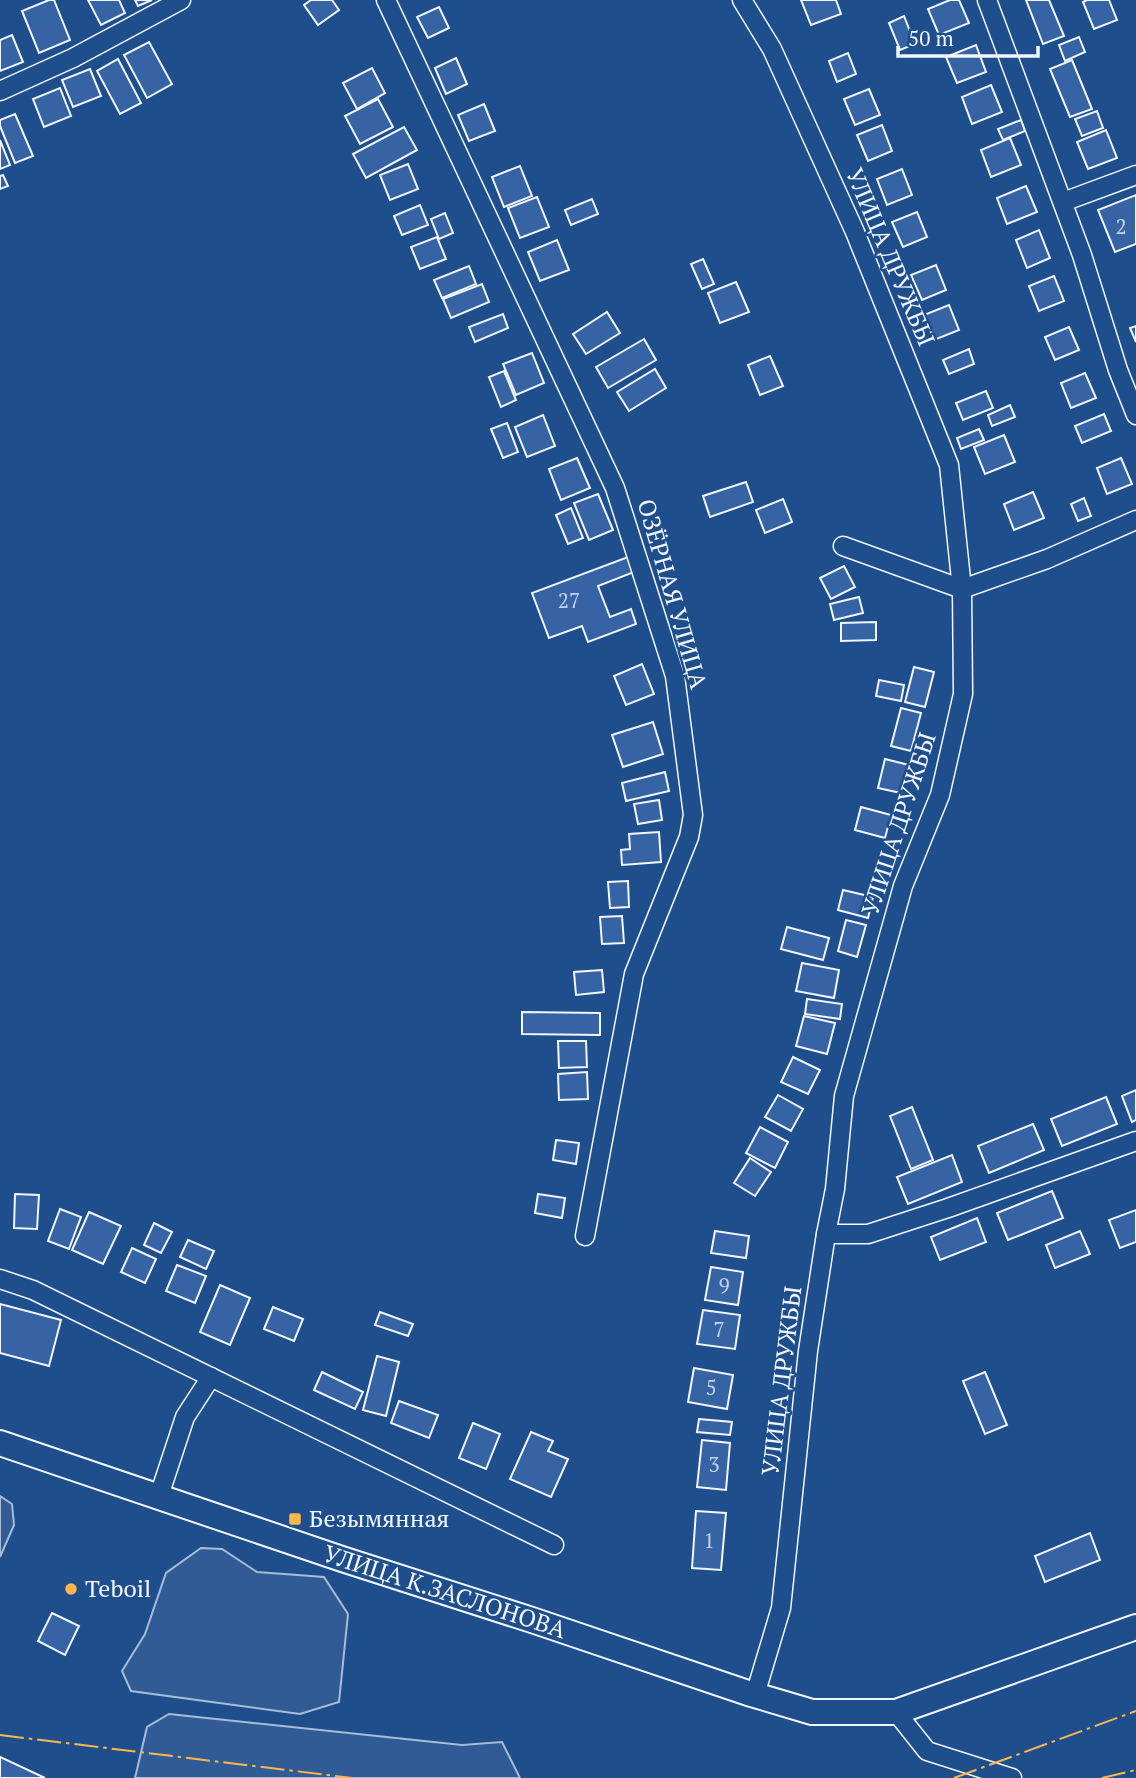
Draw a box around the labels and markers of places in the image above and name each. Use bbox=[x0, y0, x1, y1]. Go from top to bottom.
place label: Безымянная bbox=[309, 1502, 449, 1534]
marker: Безымянная bbox=[287, 1511, 303, 1527]
place label: Teboil bbox=[85, 1572, 151, 1604]
marker: Teboil bbox=[63, 1581, 79, 1597]

